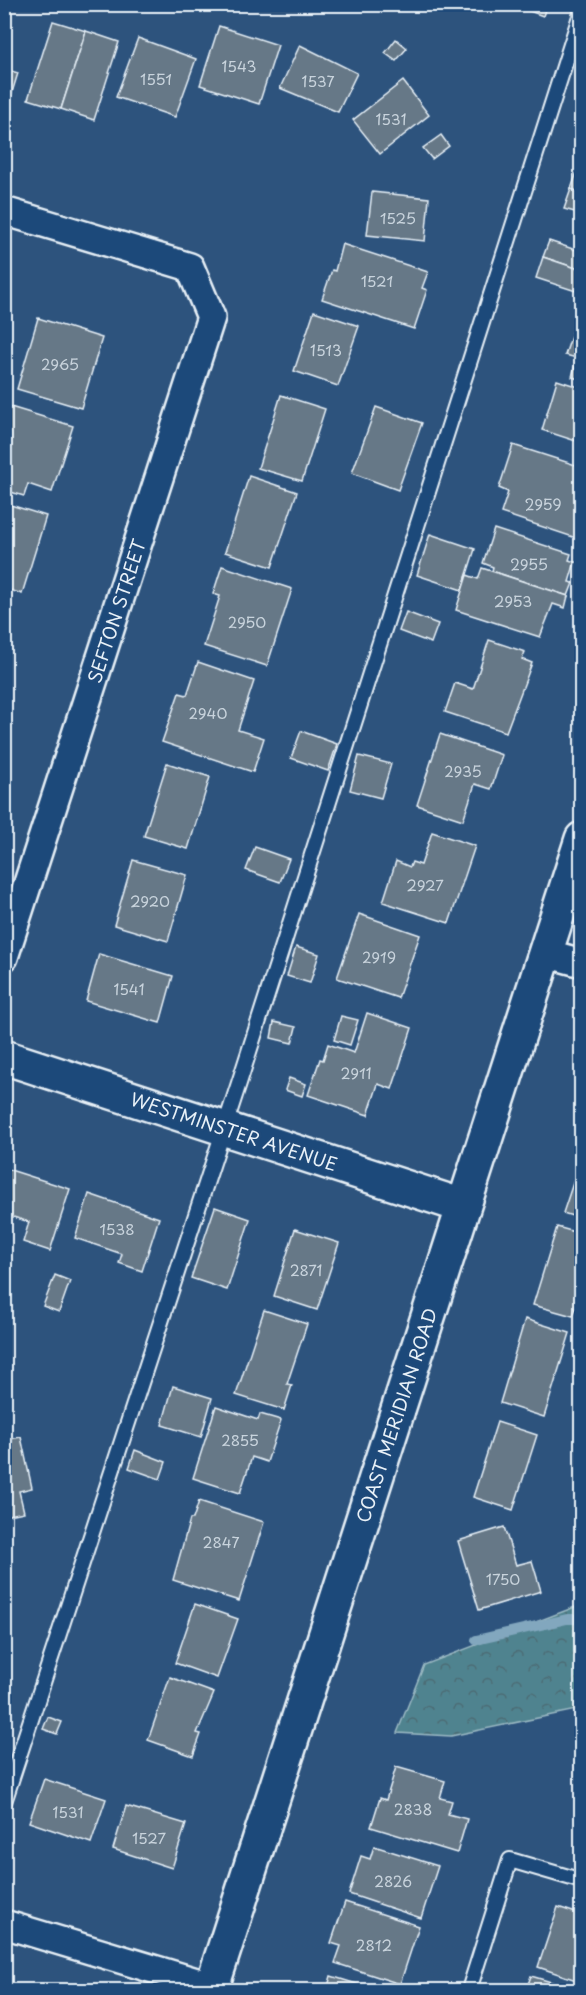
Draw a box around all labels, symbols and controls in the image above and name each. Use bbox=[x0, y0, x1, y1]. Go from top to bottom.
house number: 1543 bbox=[222, 54, 257, 77]
house number: 1551 bbox=[140, 67, 172, 90]
house number: 1537 bbox=[302, 69, 334, 92]
house number: 1531 bbox=[376, 107, 406, 130]
house number: 1525 bbox=[380, 206, 416, 229]
house number: 1521 bbox=[361, 269, 393, 292]
house number: 1513 bbox=[310, 338, 342, 361]
house number: 2965 bbox=[41, 352, 79, 375]
house number: 2959 bbox=[524, 492, 562, 515]
street label: SEFTON STREET bbox=[80, 535, 152, 686]
house number: 2955 bbox=[510, 552, 548, 575]
house number: 2953 bbox=[494, 589, 532, 612]
house number: 2950 bbox=[228, 610, 266, 633]
house number: 2940 bbox=[189, 701, 228, 724]
house number: 2935 bbox=[444, 759, 482, 782]
house number: 2927 bbox=[406, 873, 444, 896]
house number: 2920 bbox=[130, 889, 170, 912]
house number: 2919 bbox=[362, 945, 396, 968]
house number: 1541 bbox=[113, 977, 145, 1000]
house number: 2911 bbox=[340, 1061, 372, 1084]
street label: WESTMINSTER AVENUE bbox=[127, 1085, 341, 1177]
house number: 1538 bbox=[99, 1217, 135, 1240]
house number: 2871 bbox=[290, 1258, 322, 1281]
street label: COAST MERIDIAN ROAD bbox=[349, 1304, 443, 1526]
house number: 2855 bbox=[221, 1428, 259, 1451]
house number: 2847 bbox=[203, 1530, 239, 1553]
house number: 1750 bbox=[486, 1567, 520, 1590]
house number: 2838 bbox=[394, 1797, 432, 1820]
house number: 1531 bbox=[53, 1800, 83, 1823]
house number: 1527 bbox=[132, 1826, 166, 1849]
house number: 2826 bbox=[374, 1869, 412, 1892]
house number: 2812 bbox=[356, 1933, 392, 1956]

